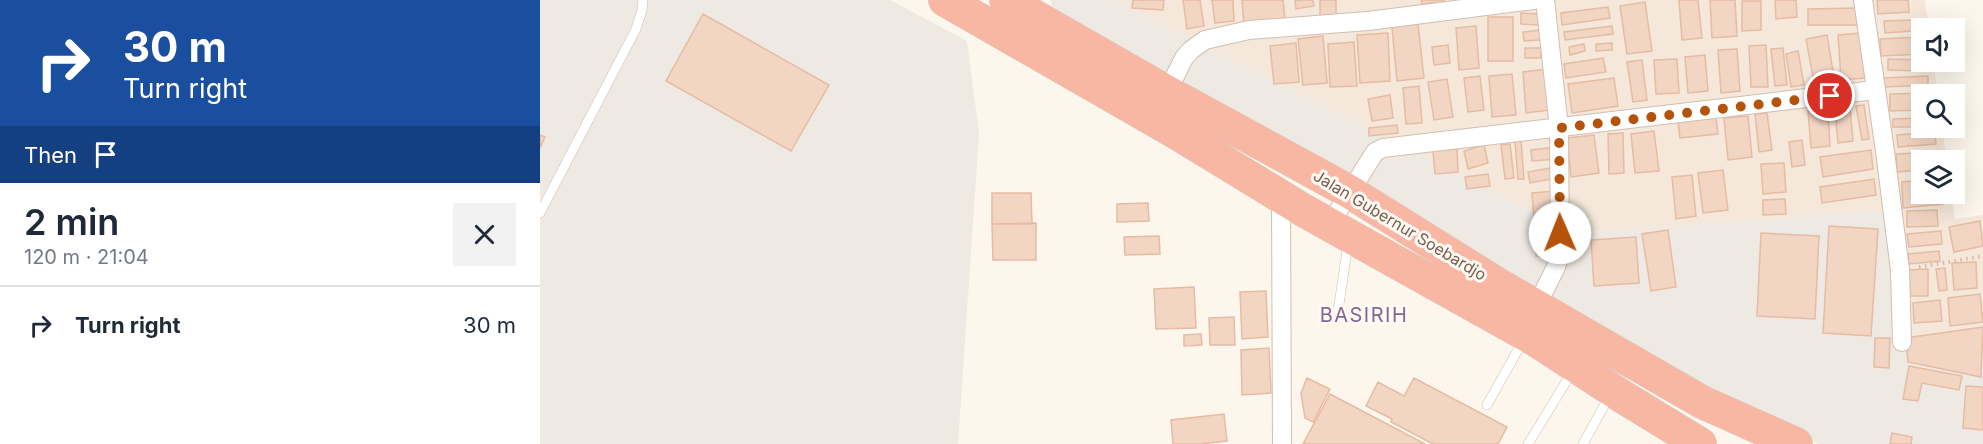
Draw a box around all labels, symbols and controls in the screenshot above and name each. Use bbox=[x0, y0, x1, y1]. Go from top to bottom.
map controls bbox=[1911, 18, 1965, 204]
button: sound bbox=[1911, 18, 1965, 72]
text: 30 m bbox=[123, 21, 227, 72]
icon: right bbox=[24, 24, 102, 102]
pin bbox=[1804, 70, 1855, 121]
text: Turn right bbox=[123, 72, 247, 105]
icon: arrive bbox=[1813, 79, 1846, 112]
button: search bbox=[1911, 84, 1965, 138]
icon: arrive bbox=[89, 138, 122, 171]
text: Then bbox=[24, 142, 77, 168]
button: layers bbox=[1911, 150, 1965, 204]
street label: Jalan Gubernur Soebardjo bbox=[1310, 165, 1490, 285]
text: 2 min bbox=[24, 200, 119, 244]
position arrow bbox=[1528, 201, 1592, 265]
button: close bbox=[453, 203, 516, 266]
text: 120 m · 21:04 bbox=[24, 245, 149, 269]
district label: BASIRIH bbox=[1320, 303, 1408, 327]
icon: right bbox=[24, 309, 57, 342]
text: Turn right bbox=[75, 312, 181, 338]
text: 30 m bbox=[463, 312, 516, 338]

